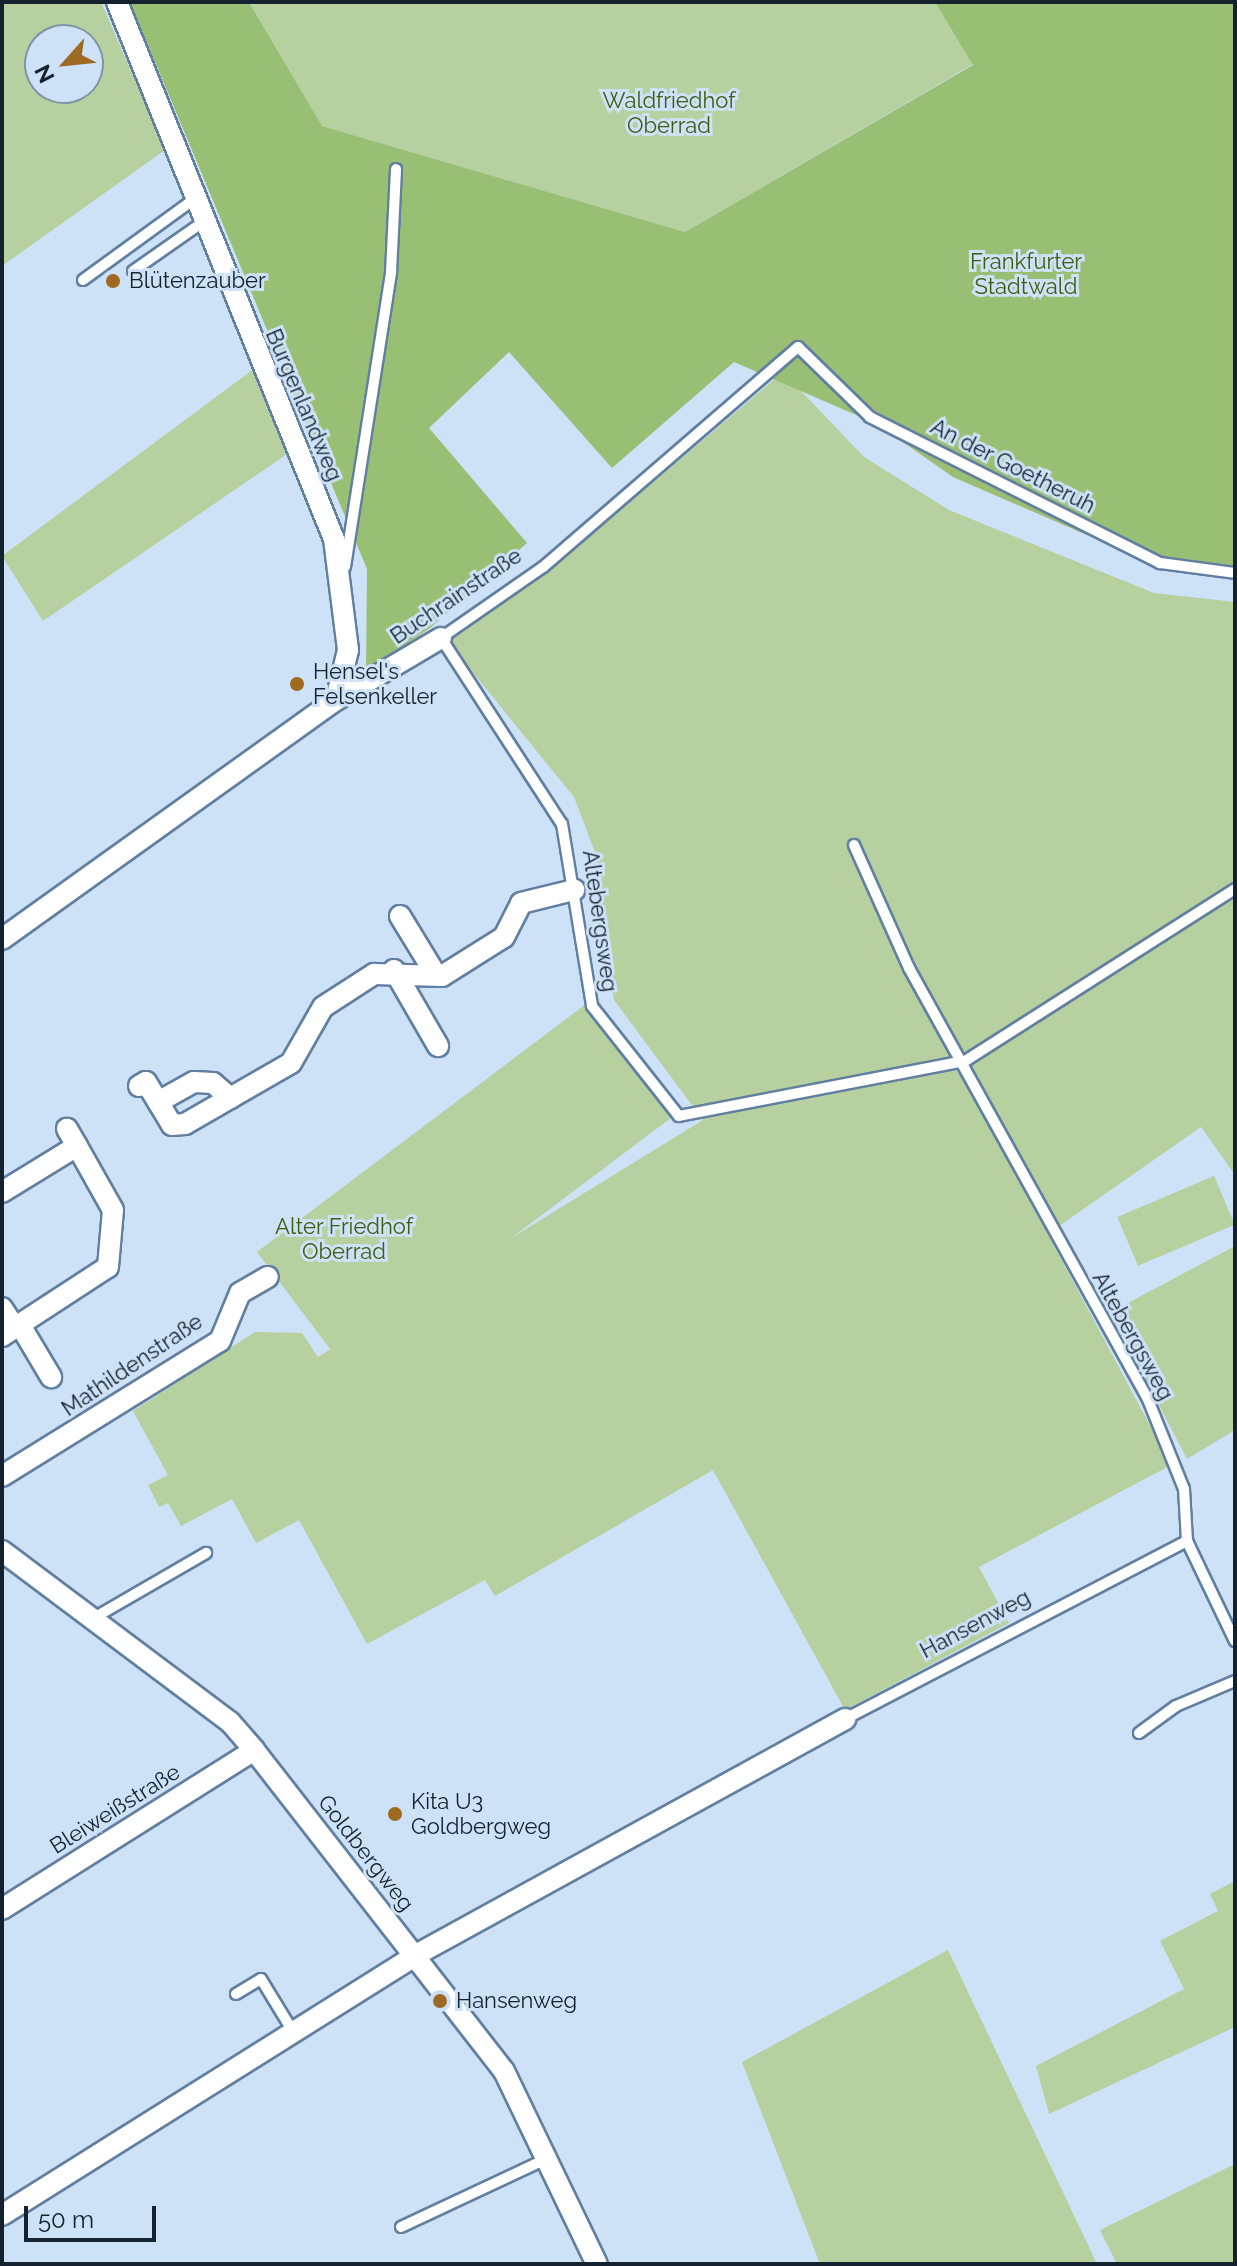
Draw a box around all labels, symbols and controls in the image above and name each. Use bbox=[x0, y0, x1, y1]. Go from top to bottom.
north arrow bbox=[24, 24, 104, 104]
text: N bbox=[29, 61, 60, 87]
park label: Waldfriedhof Oberrad bbox=[603, 87, 735, 138]
park label: Frankfurter Stadtwald bbox=[970, 248, 1082, 300]
place label: Blütenzauber bbox=[129, 268, 266, 294]
marker: Blütenzauber bbox=[104, 272, 122, 290]
street label: Burgenlandweg bbox=[260, 325, 348, 485]
street label: An der Goetheruh bbox=[926, 413, 1100, 519]
street label: Buchrainstraße bbox=[385, 542, 527, 650]
place label: Hensel's Felsenkeller bbox=[313, 658, 437, 710]
marker: Hensel's Felsenkeller bbox=[288, 675, 306, 693]
street label: Altebergsweg bbox=[577, 848, 623, 994]
park label: Alter Friedhof Oberrad bbox=[275, 1213, 413, 1264]
street label: Altebergsweg bbox=[1087, 1267, 1179, 1405]
street label: Mathildenstraße bbox=[57, 1308, 207, 1422]
street label: Hansenweg bbox=[915, 1584, 1035, 1664]
street label: Bleiweißstraße bbox=[45, 1758, 185, 1860]
place label: Kita U3 Goldbergweg bbox=[411, 1788, 551, 1840]
street label: Goldbergweg bbox=[313, 1790, 419, 1916]
marker: Kita U3 Goldbergweg bbox=[386, 1805, 404, 1823]
place label: Hansenweg bbox=[456, 1988, 577, 2014]
marker: Hansenweg bbox=[431, 1992, 449, 2010]
scale bar bbox=[28, 2190, 160, 2240]
text: 50 m bbox=[38, 2205, 94, 2234]

